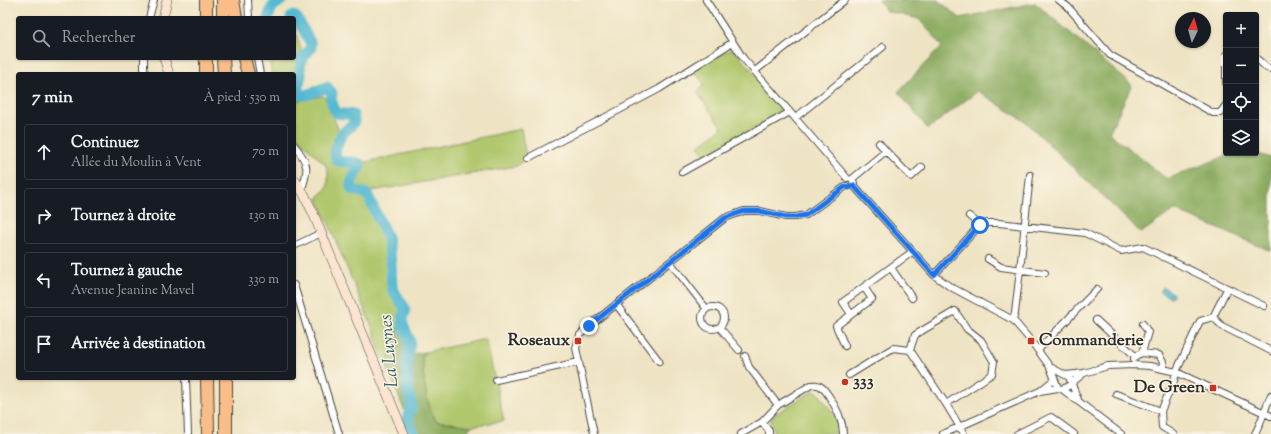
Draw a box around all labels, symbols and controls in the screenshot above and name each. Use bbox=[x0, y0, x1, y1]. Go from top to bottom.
north arrow bbox=[1175, 12, 1211, 48]
map controls bbox=[1223, 12, 1259, 156]
button: + bbox=[1223, 12, 1259, 48]
search box bbox=[16, 16, 296, 60]
icon: search bbox=[30, 27, 52, 49]
text: Rechercher bbox=[62, 28, 135, 49]
button: − bbox=[1223, 48, 1259, 84]
button: locate bbox=[1223, 84, 1259, 120]
text: 7 min bbox=[32, 86, 73, 110]
text: À pied · 530 m bbox=[204, 89, 280, 107]
button: layers bbox=[1223, 120, 1259, 156]
text: Continuez bbox=[71, 133, 139, 154]
icon: ahead bbox=[33, 141, 55, 163]
text: 70 m bbox=[252, 143, 279, 161]
text: Allée du Moulin à Vent bbox=[71, 154, 201, 172]
icon: right bbox=[33, 205, 55, 227]
text: Tournez à droite bbox=[71, 206, 176, 227]
text: 130 m bbox=[249, 207, 279, 225]
route start bbox=[971, 216, 989, 234]
text: Tournez à gauche bbox=[71, 261, 182, 282]
icon: left bbox=[33, 269, 55, 291]
text: 330 m bbox=[248, 271, 279, 289]
text: Avenue Jeanine Mavel bbox=[71, 282, 195, 300]
water label: La Luynes bbox=[374, 313, 406, 389]
route end bbox=[580, 317, 598, 335]
place label: Roseaux bbox=[508, 329, 571, 353]
place label: Commanderie bbox=[1039, 329, 1144, 353]
icon: arrive bbox=[33, 333, 55, 355]
text: Arrivée à destination bbox=[71, 334, 206, 355]
marker: Roseaux bbox=[573, 336, 583, 346]
marker: Commanderie bbox=[1026, 336, 1036, 346]
place label: 333 bbox=[853, 370, 874, 394]
place label: De Green bbox=[1134, 376, 1206, 400]
marker: 333 bbox=[840, 377, 850, 387]
marker: De Green bbox=[1208, 383, 1218, 393]

